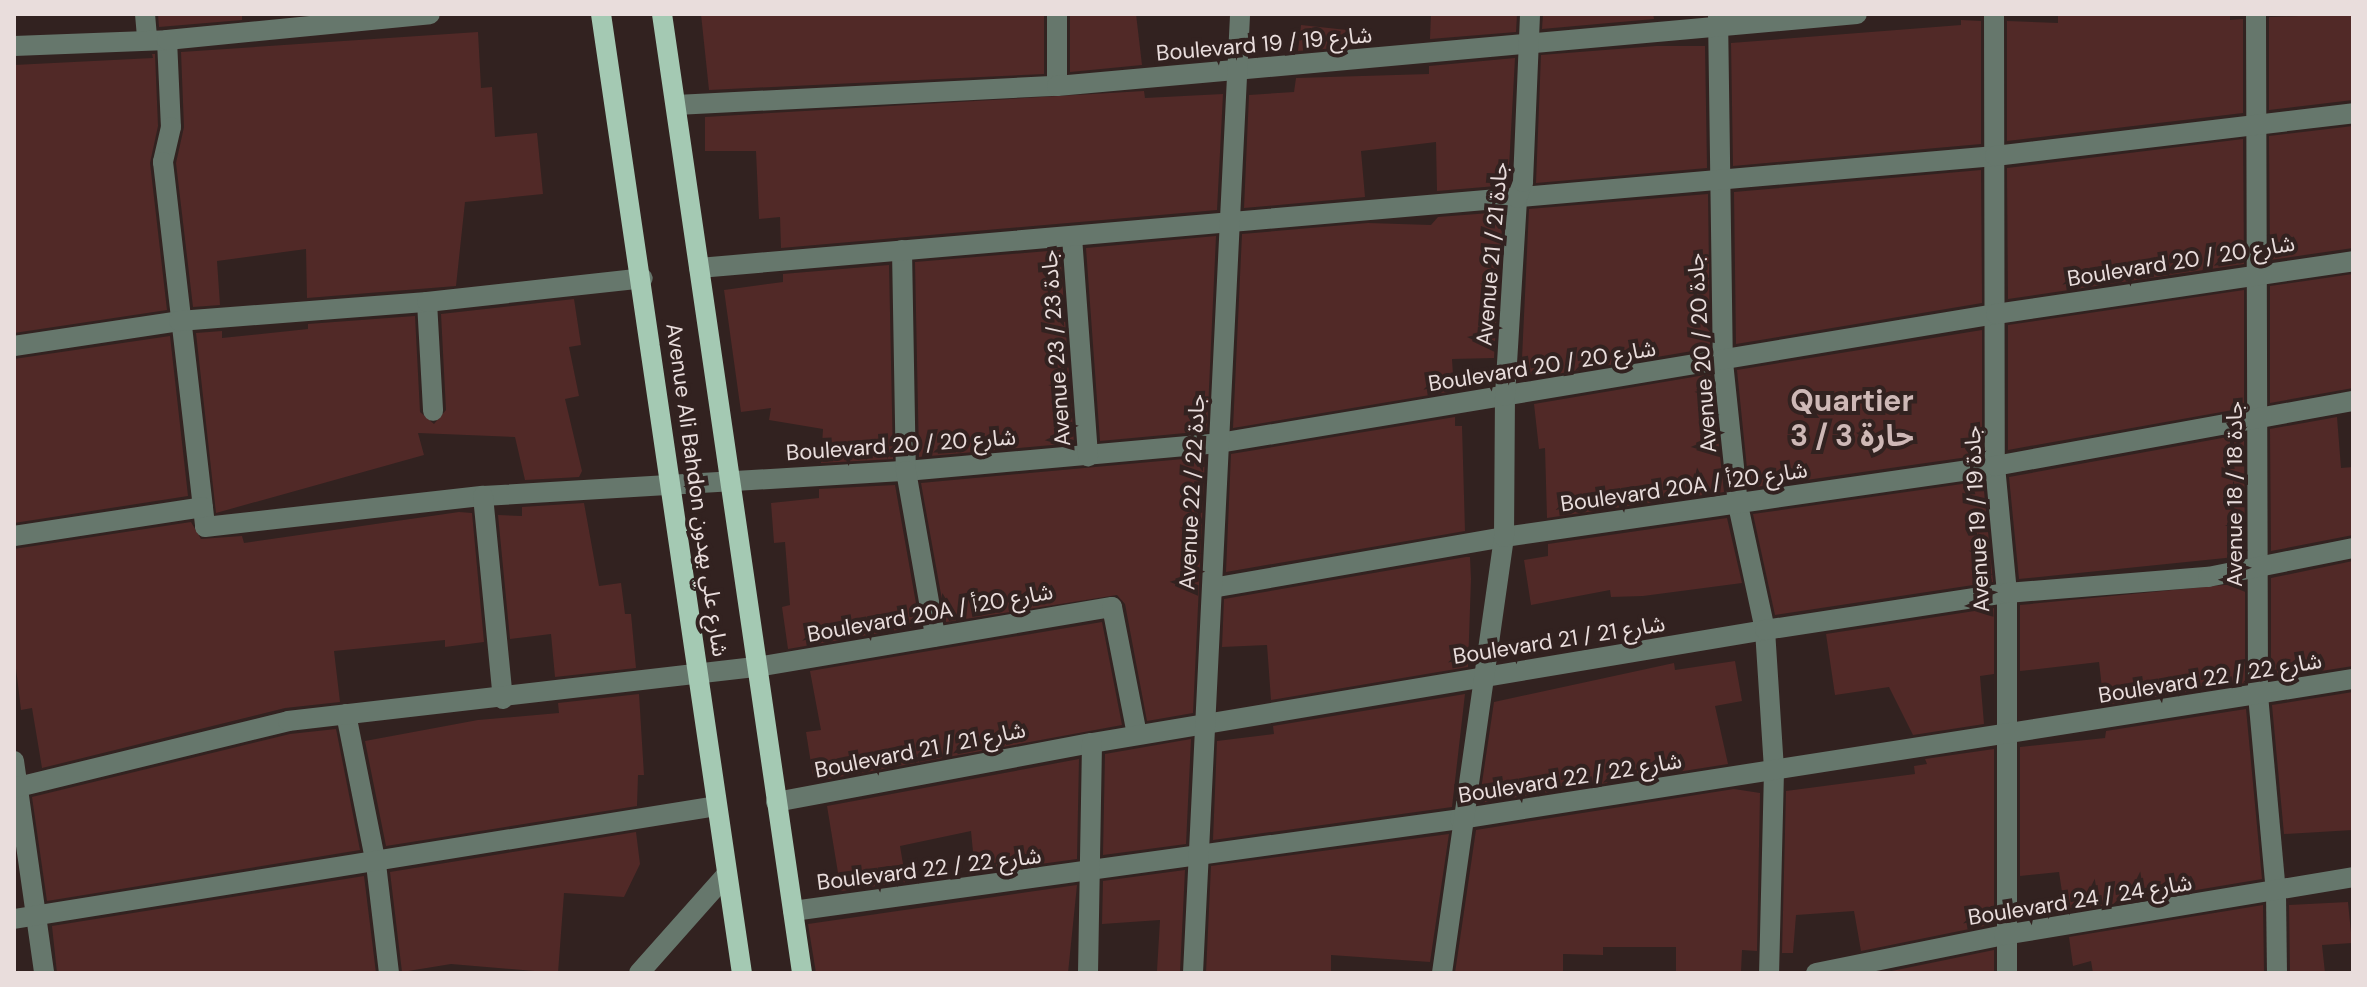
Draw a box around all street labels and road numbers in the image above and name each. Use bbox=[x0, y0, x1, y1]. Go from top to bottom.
street label: Boulevard 19 / شارع 19 bbox=[1155, 21, 1373, 67]
street label: Avenue 21 / جادة 21 bbox=[1471, 161, 1513, 347]
street label: Boulevard 20 / شارع 20 bbox=[2065, 230, 2297, 292]
street label: Avenue 23 / جادة 23 bbox=[1036, 249, 1076, 447]
street label: Avenue 20 / جادة 20 bbox=[1682, 252, 1722, 454]
street label: Avenue Ali Bahdon شارع علي بهدون bbox=[661, 322, 733, 658]
street label: Boulevard 20 / شارع 20 bbox=[1426, 335, 1658, 397]
street label: Avenue 22 / جادة 22 bbox=[1174, 393, 1210, 591]
street label: Avenue 18 / جادة 18 bbox=[2222, 401, 2248, 587]
street label: Boulevard 20 / شارع 20 bbox=[785, 424, 1017, 466]
street label: Avenue 19 / جادة 19 bbox=[1959, 425, 1995, 613]
street label: Boulevard 20A / شارع 20أ bbox=[1559, 457, 1809, 517]
street label: Boulevard 20A / شارع 20أ bbox=[805, 578, 1055, 648]
street label: Boulevard 21 / شارع 21 bbox=[1451, 610, 1667, 670]
street label: Boulevard 22 / شارع 22 bbox=[2096, 647, 2324, 709]
street label: Boulevard 21 / شارع 21 bbox=[812, 717, 1028, 783]
street label: Boulevard 22 / شارع 22 bbox=[1456, 747, 1684, 809]
street label: Boulevard 22 / شارع 22 bbox=[815, 842, 1043, 896]
street label: Boulevard 24 / شارع 24 bbox=[1966, 869, 2194, 931]

